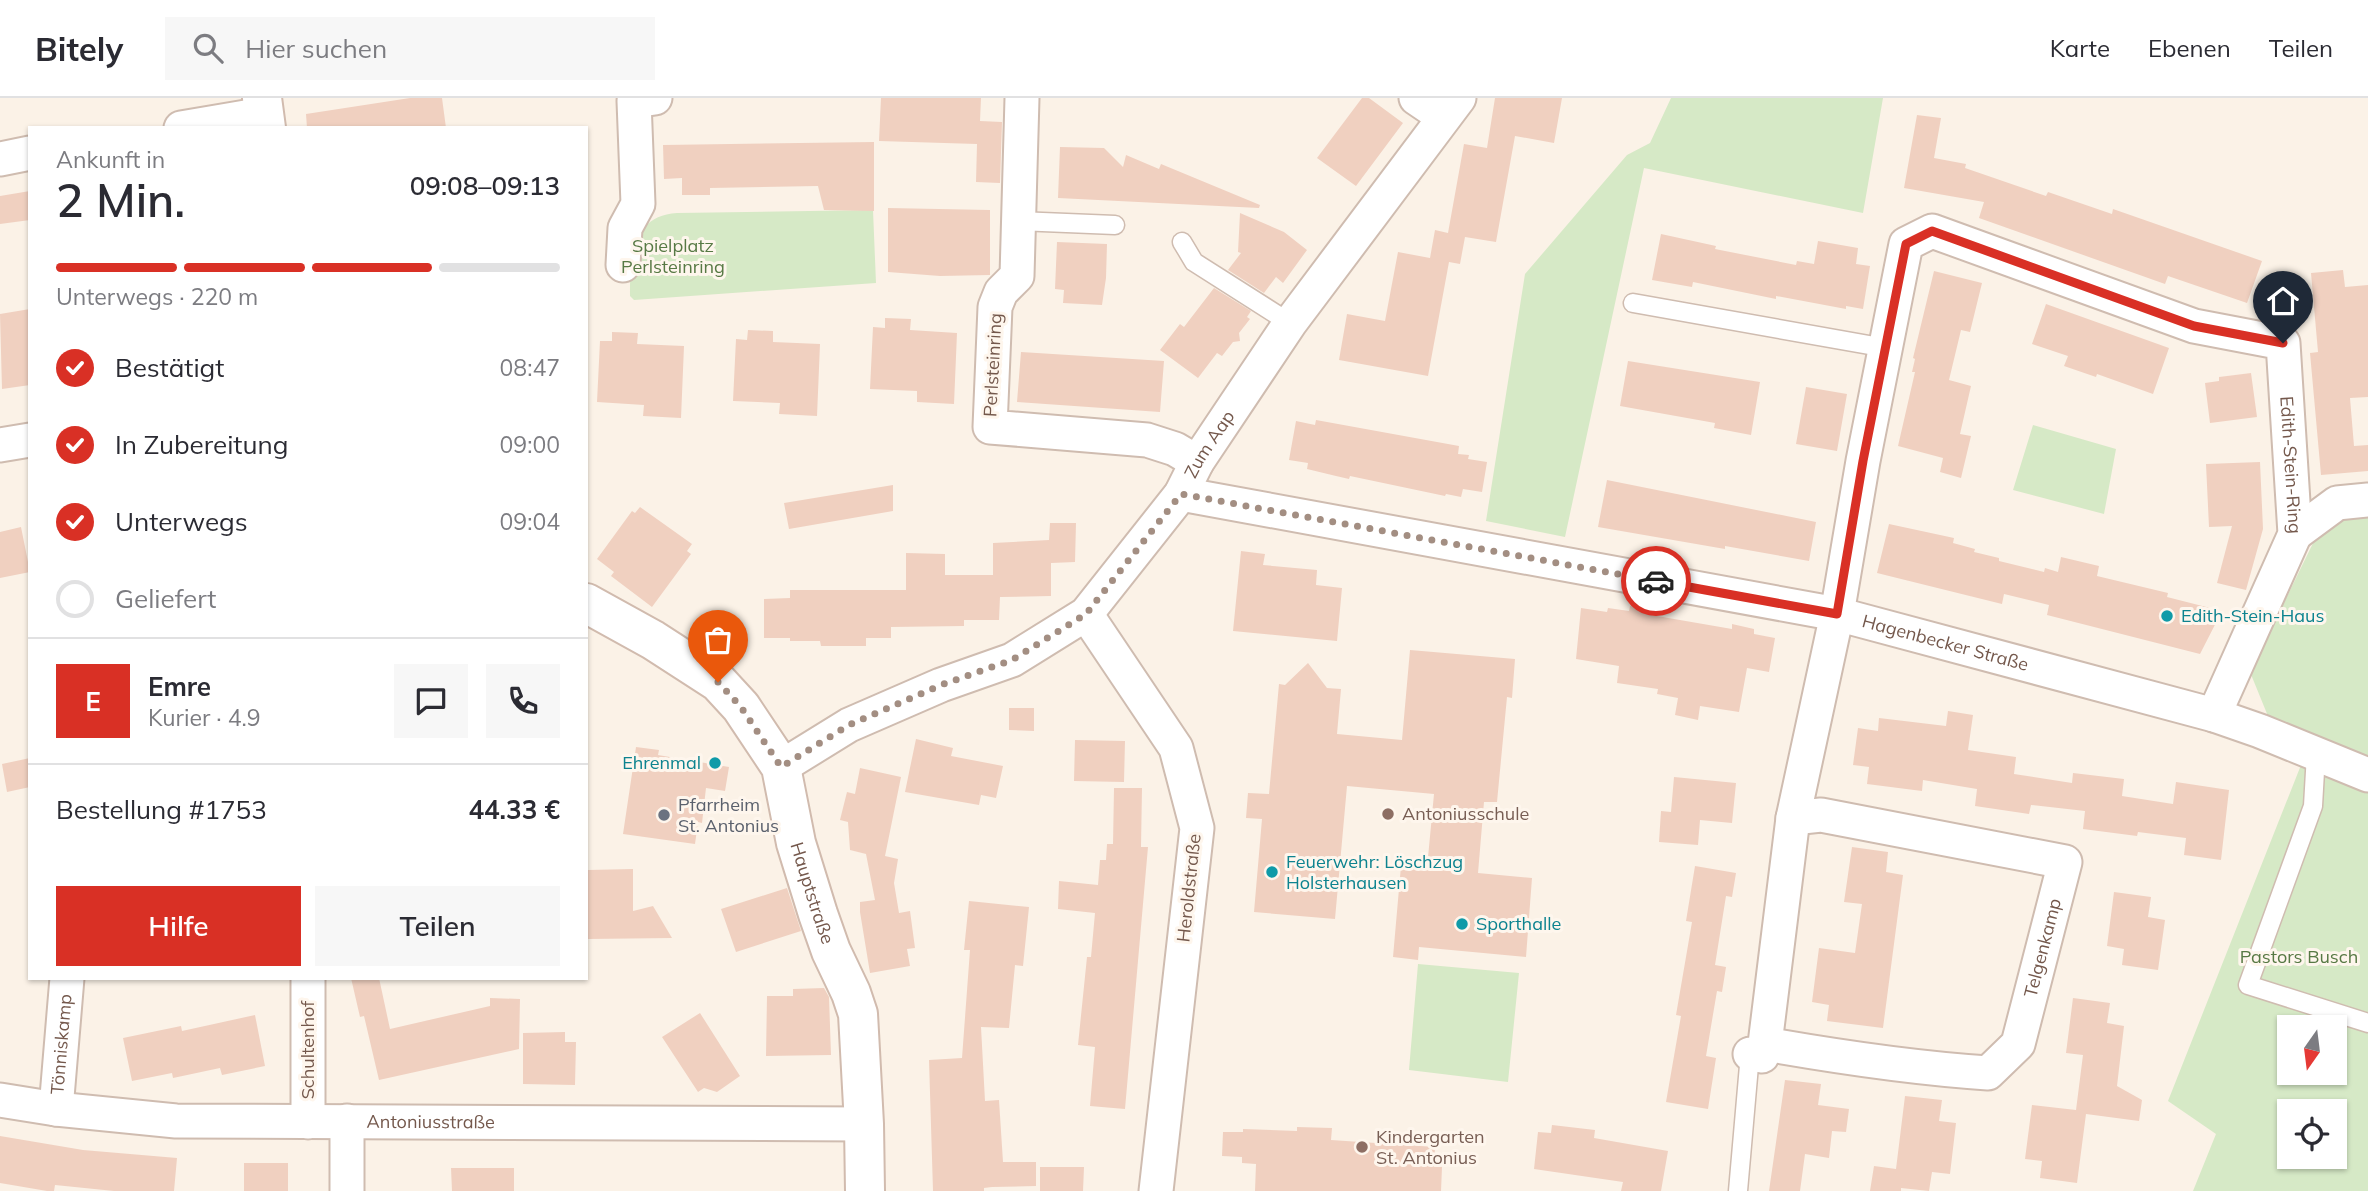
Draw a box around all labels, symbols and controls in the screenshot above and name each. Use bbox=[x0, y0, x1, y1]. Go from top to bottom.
search box bbox=[165, 17, 655, 80]
text: Bitely bbox=[35, 28, 123, 69]
icon: search bbox=[189, 29, 227, 67]
text: Hier suchen bbox=[245, 32, 387, 65]
text: Karte bbox=[2050, 33, 2110, 63]
text: Ebenen bbox=[2148, 33, 2231, 63]
text: Teilen bbox=[2269, 33, 2333, 63]
text: Ankunft in bbox=[56, 145, 165, 174]
text: 09:08–09:13 bbox=[410, 169, 560, 202]
text: 2 Min. bbox=[56, 171, 185, 229]
park label: Spielplatz Perlsteinring bbox=[621, 234, 725, 278]
pin bbox=[2253, 271, 2313, 343]
text: Unterwegs · 220 m bbox=[56, 282, 258, 311]
icon: home bbox=[2264, 282, 2302, 320]
street label: Perlsteinring bbox=[978, 313, 1007, 417]
icon: check bbox=[56, 349, 94, 387]
text: Bestätigt bbox=[115, 351, 224, 384]
text: 08:47 bbox=[500, 353, 560, 382]
street label: Edith-Stein-Ring bbox=[2275, 395, 2307, 534]
street label: Zum Aap bbox=[1179, 406, 1239, 482]
icon: check bbox=[56, 426, 94, 464]
text: In Zubereitung bbox=[115, 428, 288, 461]
text: 09:00 bbox=[500, 430, 560, 459]
icon: check bbox=[56, 503, 94, 541]
text: Unterwegs bbox=[115, 505, 248, 538]
text: 09:04 bbox=[500, 507, 560, 536]
courier bbox=[1621, 546, 1691, 616]
icon: car bbox=[1637, 562, 1675, 600]
text: Geliefert bbox=[115, 582, 216, 615]
place label: Edith-Stein-Haus bbox=[2181, 604, 2324, 627]
marker: Edith-Stein-Haus bbox=[2159, 608, 2175, 624]
street label: Hagenbecker Straße bbox=[1860, 609, 2031, 676]
pin bbox=[688, 610, 748, 682]
icon: bag bbox=[699, 621, 737, 659]
button: chat bbox=[394, 664, 468, 738]
button: phone bbox=[486, 664, 560, 738]
text: Emre bbox=[148, 670, 211, 703]
text: E bbox=[85, 685, 101, 718]
text: Kurier · 4.9 bbox=[148, 703, 260, 732]
place label: Ehrenmal bbox=[622, 751, 701, 774]
marker: Ehrenmal bbox=[707, 755, 723, 771]
text: Bestellung #1753 bbox=[56, 793, 267, 826]
text: 44.33 € bbox=[468, 793, 560, 826]
place label: Pfarrheim St. Antonius bbox=[678, 793, 779, 837]
place label: Antoniusschule bbox=[1402, 802, 1529, 825]
marker: Antoniusschule bbox=[1380, 806, 1396, 822]
marker: Pfarrheim St. Antonius bbox=[656, 807, 672, 823]
street label: Heroldstraße bbox=[1171, 833, 1206, 943]
street label: Hauptstraße bbox=[785, 839, 840, 947]
place label: Feuerwehr: Löschzug Holsterhausen bbox=[1286, 850, 1463, 894]
marker: Feuerwehr: Löschzug Holsterhausen bbox=[1264, 864, 1280, 880]
button: Hilfe bbox=[56, 886, 301, 966]
button: Teilen bbox=[315, 886, 560, 966]
street label: Telgenkamp bbox=[2019, 896, 2066, 1000]
place label: Sporthalle bbox=[1476, 912, 1561, 935]
marker: Sporthalle bbox=[1454, 916, 1470, 932]
park label: Pastors Busch bbox=[2240, 945, 2358, 968]
street label: Tönniskamp bbox=[45, 993, 77, 1095]
street label: Schultenhof bbox=[296, 1000, 319, 1099]
north arrow bbox=[2277, 1015, 2347, 1085]
map controls bbox=[2277, 1015, 2347, 1169]
button: locate bbox=[2277, 1099, 2347, 1169]
street label: Antoniusstraße bbox=[367, 1110, 495, 1133]
place label: Kindergarten St. Antonius bbox=[1376, 1125, 1484, 1169]
marker: Kindergarten St. Antonius bbox=[1354, 1139, 1370, 1155]

